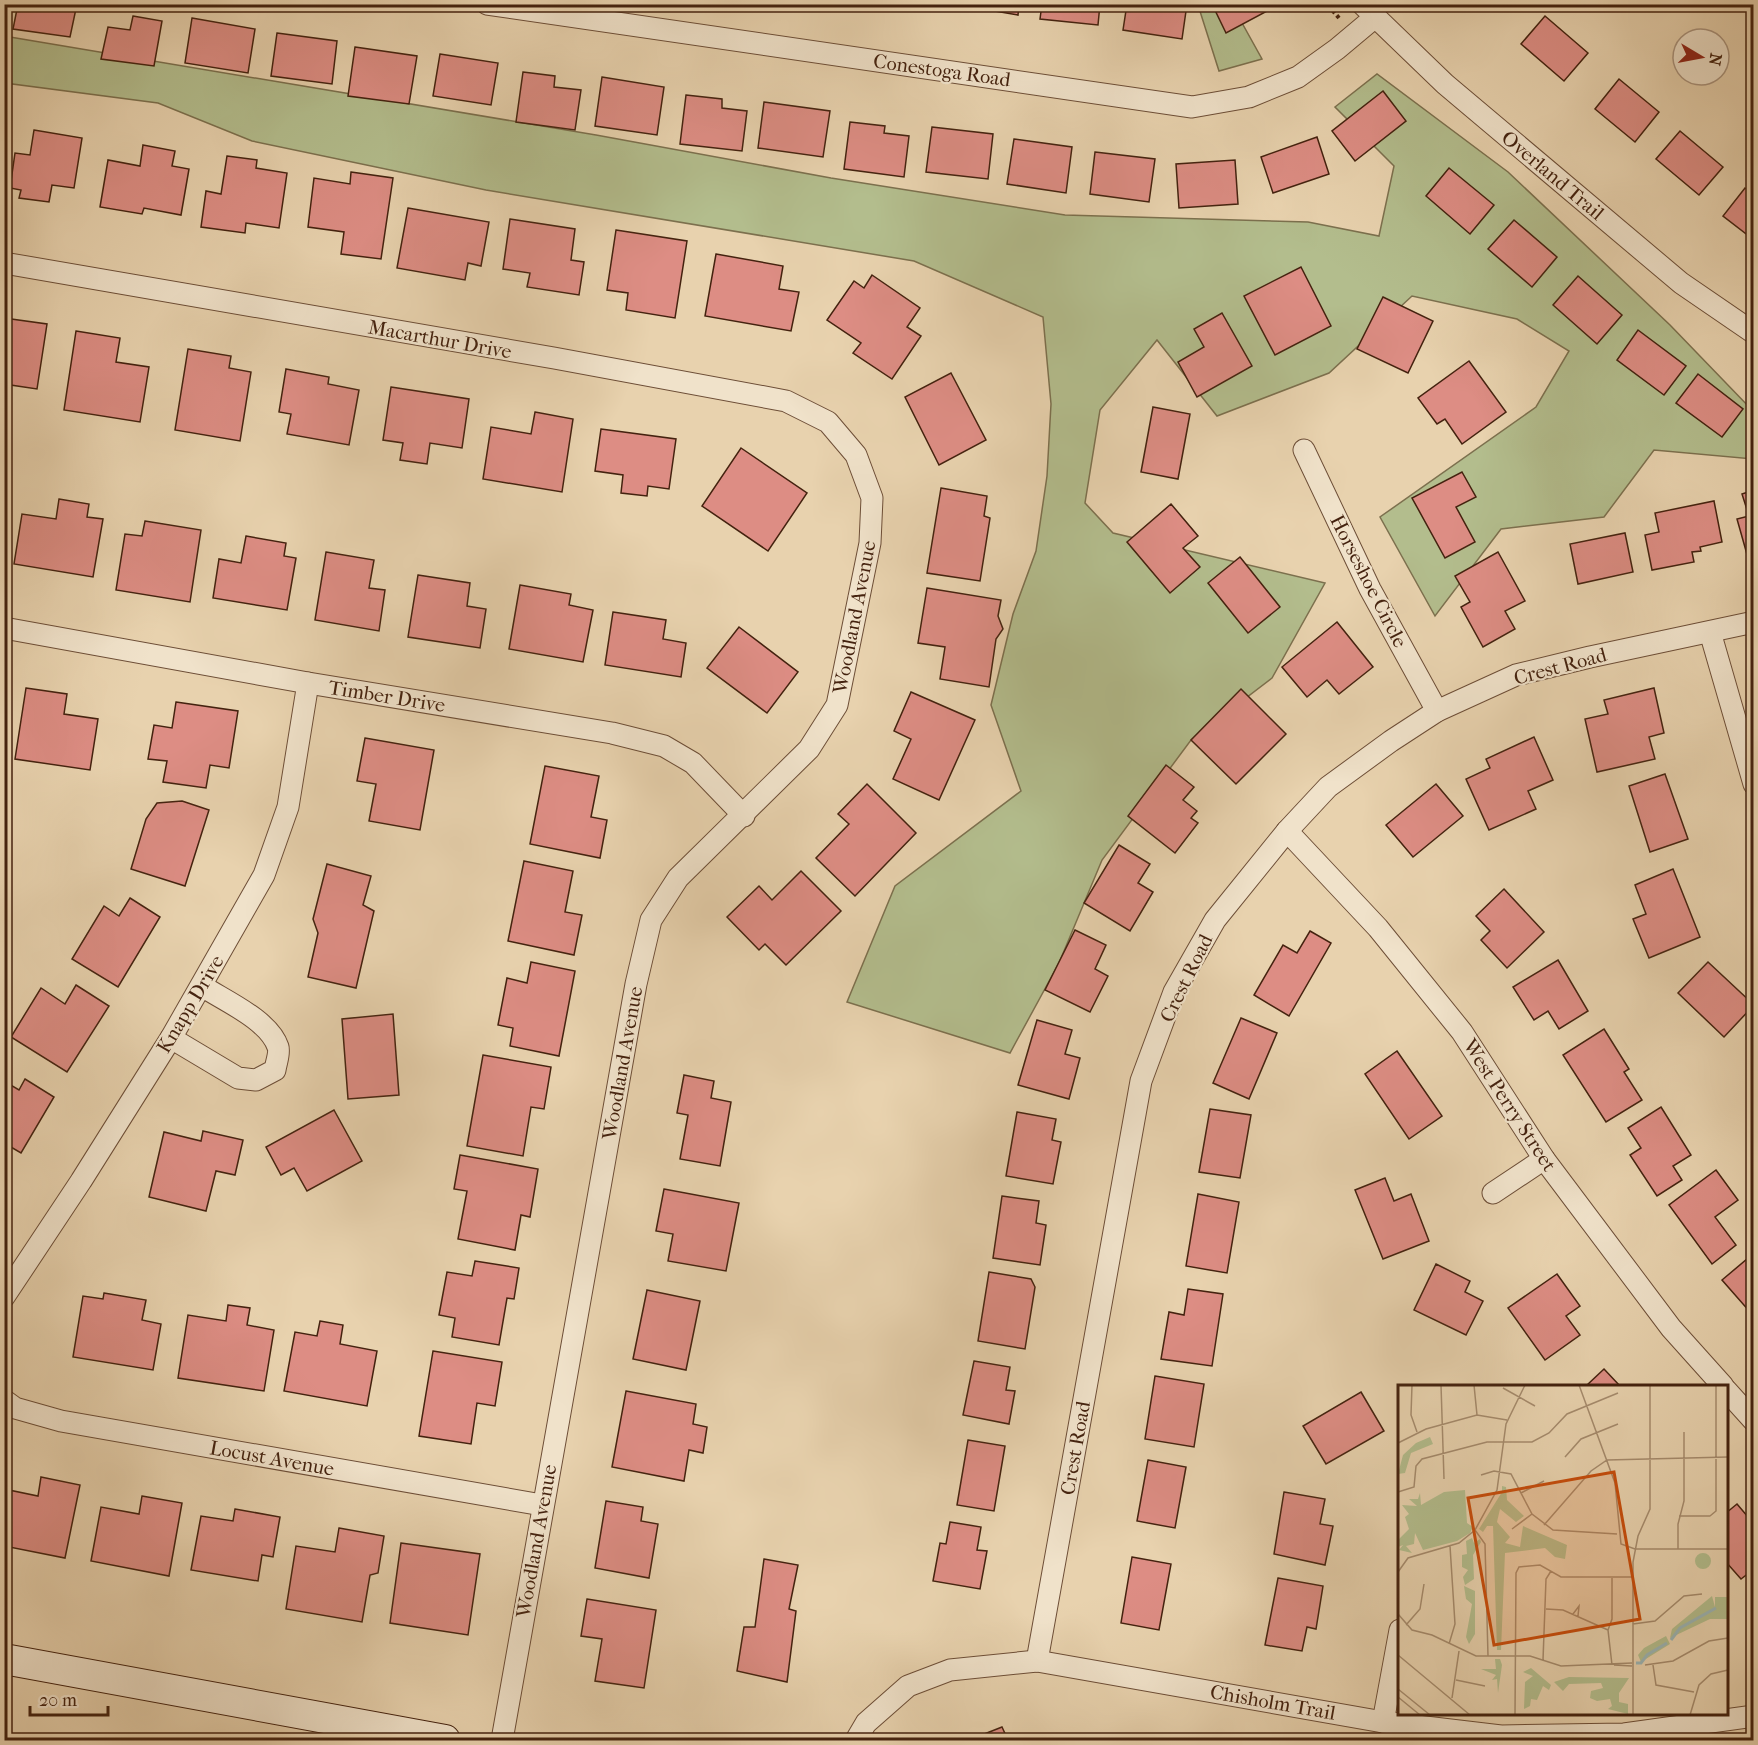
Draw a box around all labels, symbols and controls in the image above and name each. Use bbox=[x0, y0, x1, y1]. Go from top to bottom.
north arrow bbox=[1671, 27, 1731, 87]
street label: Conestoga Road bbox=[872, 49, 1013, 92]
text: N bbox=[1705, 52, 1726, 68]
street label: Overland Trail bbox=[1497, 126, 1609, 225]
street label: Macarthur Drive bbox=[366, 316, 514, 363]
street label: Horseshoe Circle bbox=[1325, 511, 1412, 651]
street label: Woodland Avenue bbox=[828, 538, 881, 697]
street label: Crest Road bbox=[1511, 643, 1610, 690]
street label: Timber Drive bbox=[327, 676, 447, 717]
street label: Crest Road bbox=[1155, 929, 1218, 1026]
street label: Knapp Drive bbox=[152, 951, 229, 1057]
street label: Woodland Avenue bbox=[597, 984, 647, 1143]
street label: West Perry Street bbox=[1458, 1034, 1561, 1176]
inset map bbox=[1398, 1385, 1728, 1715]
street label: Crest Road bbox=[1056, 1398, 1095, 1497]
street label: Locust Avenue bbox=[208, 1436, 336, 1481]
street label: Woodland Avenue bbox=[511, 1462, 561, 1621]
scale bar bbox=[30, 1679, 108, 1717]
street label: Chisholm Trail bbox=[1208, 1680, 1338, 1725]
text: 20 m bbox=[39, 1690, 77, 1711]

